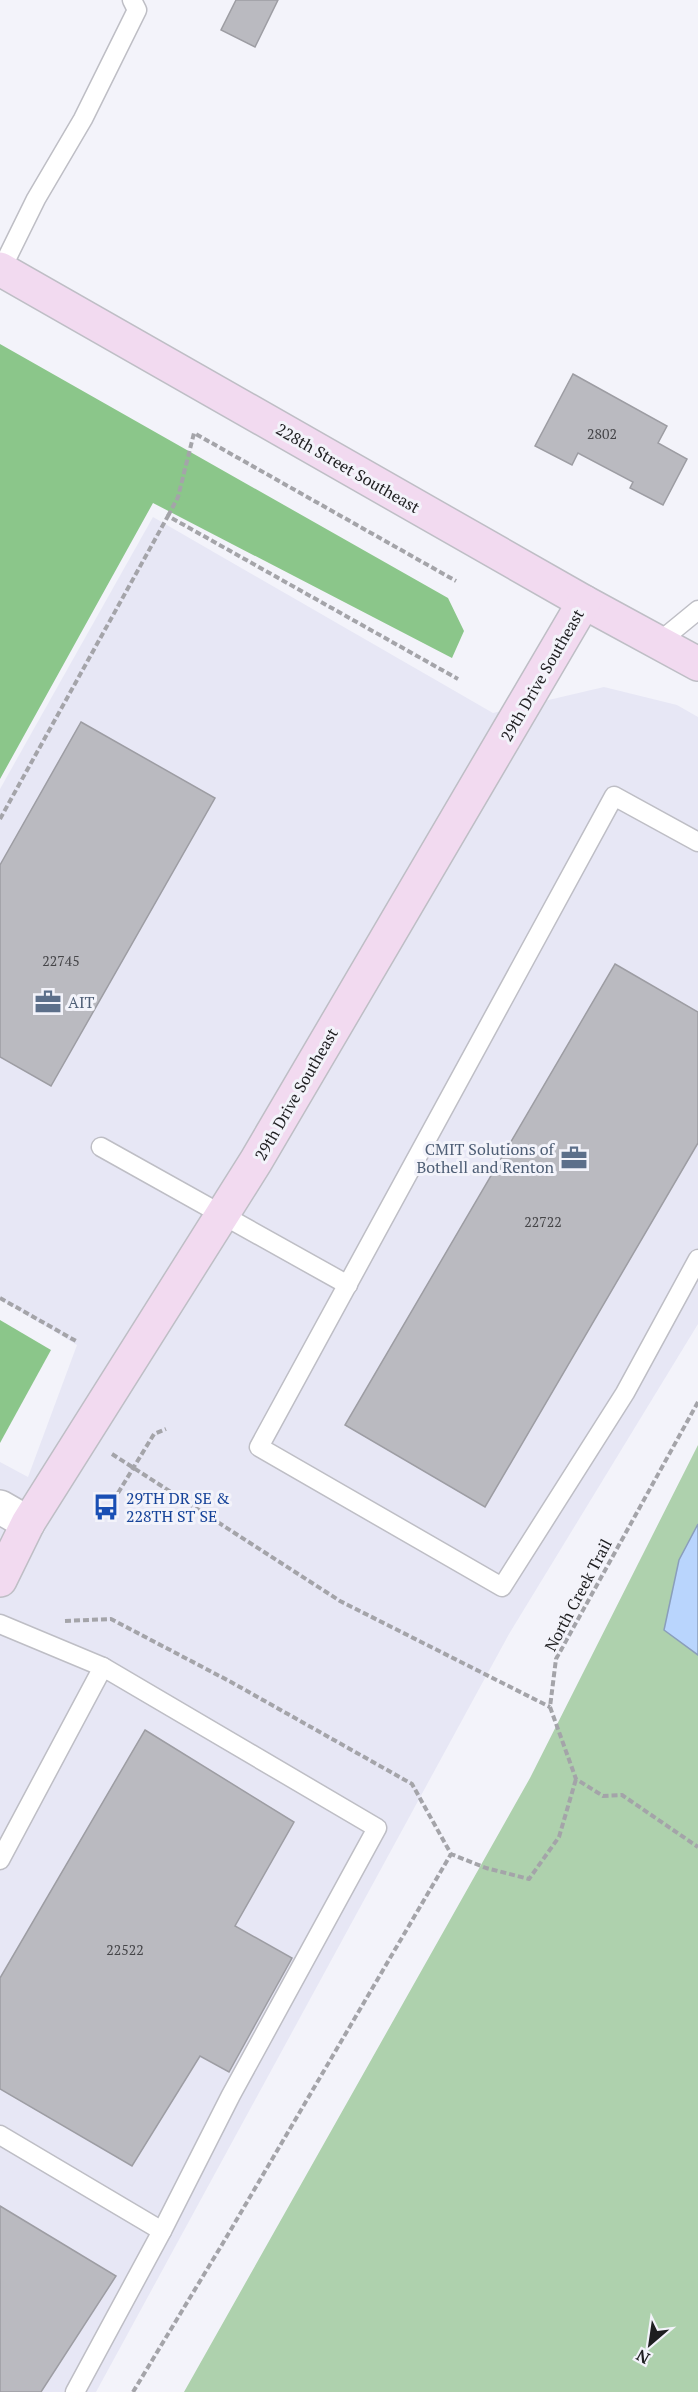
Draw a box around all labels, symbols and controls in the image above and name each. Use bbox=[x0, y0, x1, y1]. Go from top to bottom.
street label: 228th Street Southeast bbox=[272, 418, 424, 518]
house number: 2802 bbox=[587, 424, 617, 443]
street label: 29th Drive Southeast bbox=[495, 605, 589, 745]
house number: 22745 bbox=[42, 951, 80, 970]
office icon: AIT bbox=[33, 987, 63, 1017]
place label: AIT bbox=[68, 991, 95, 1013]
street label: 29th Drive Southeast bbox=[249, 1024, 343, 1164]
place label: CMIT Solutions of Bothell and Renton bbox=[417, 1138, 556, 1178]
office icon: CMIT Solutions of Bothell and Renton bbox=[559, 1143, 589, 1173]
house number: 22722 bbox=[524, 1212, 562, 1231]
place label: 29TH DR SE & 228TH ST SE bbox=[126, 1487, 230, 1527]
bus stop icon: 29TH DR SE & 228TH ST SE bbox=[91, 1492, 121, 1522]
street label: North Creek Trail bbox=[539, 1535, 617, 1655]
house number: 22522 bbox=[106, 1940, 144, 1959]
north arrow bbox=[620, 2314, 680, 2374]
text: N bbox=[632, 2345, 653, 2370]

